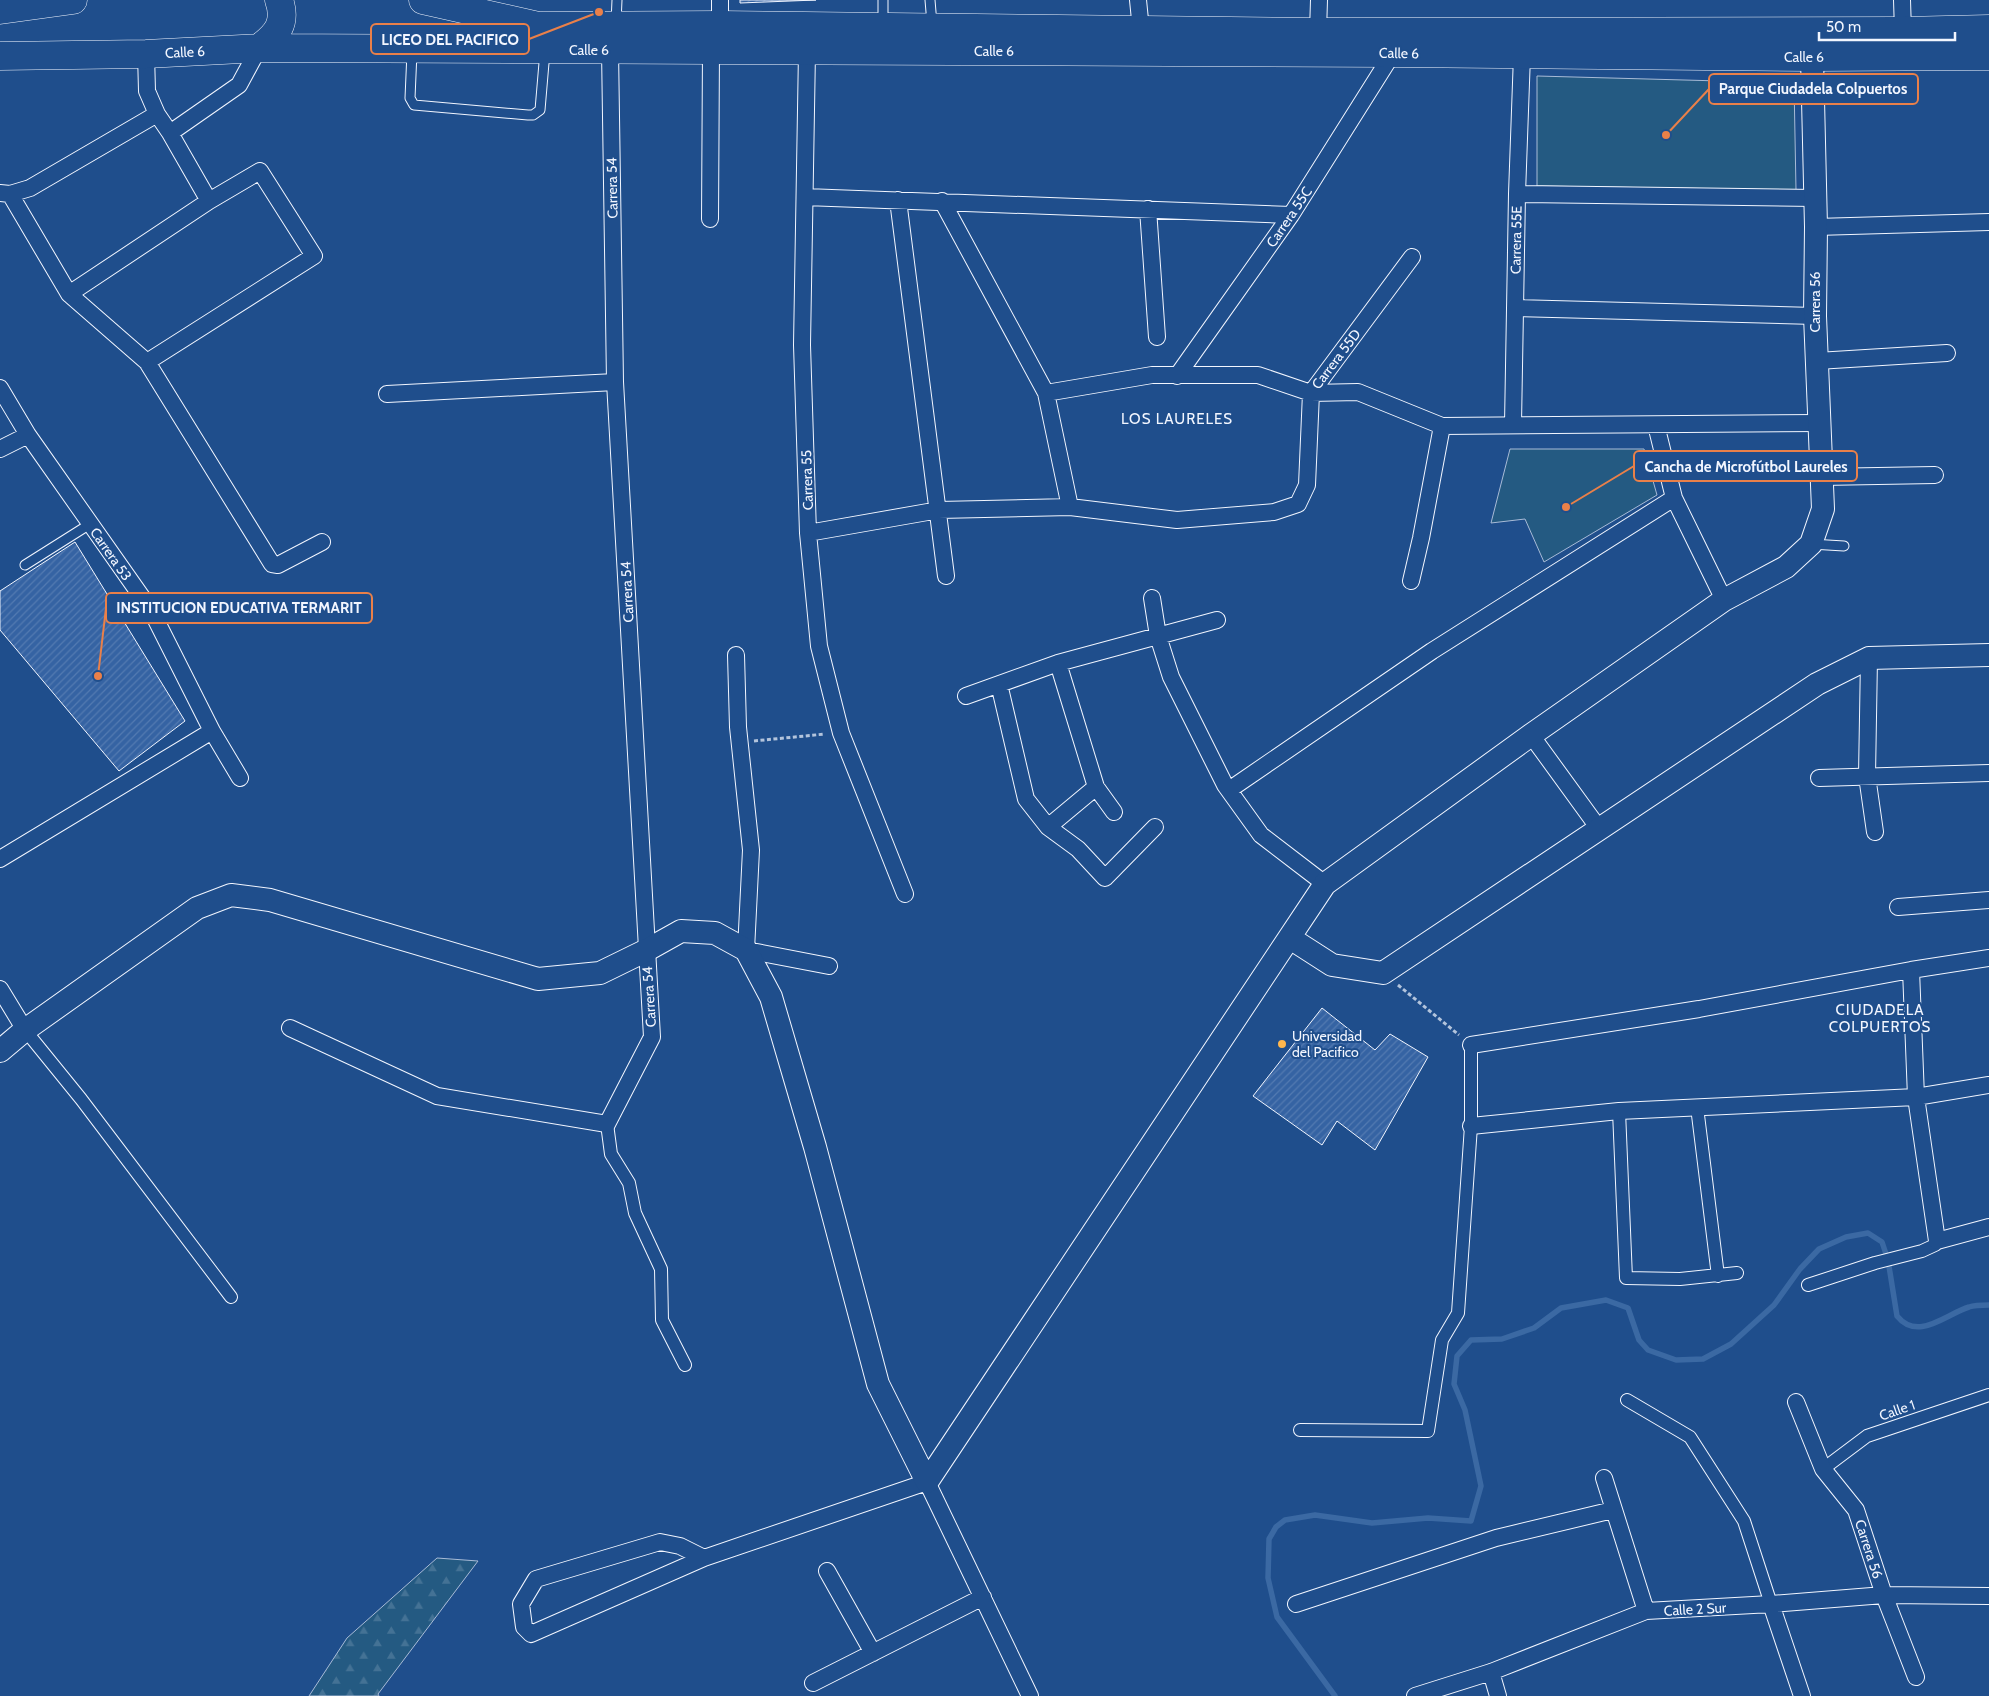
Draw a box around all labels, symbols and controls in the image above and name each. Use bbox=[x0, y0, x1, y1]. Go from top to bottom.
scale bar bbox=[1819, 10, 1955, 42]
text: 50 m bbox=[1826, 18, 1861, 36]
callout: LICEO DEL PACIFICO bbox=[371, 24, 529, 54]
text: LICEO DEL PACIFICO bbox=[381, 31, 519, 49]
street label: Calle 6 bbox=[569, 41, 609, 59]
street label: Calle 6 bbox=[164, 42, 206, 62]
street label: Calle 6 bbox=[974, 42, 1014, 60]
street label: Calle 6 bbox=[1379, 44, 1419, 62]
street label: Calle 6 bbox=[1784, 48, 1824, 66]
callout: Parque Ciudadela Colpuertos bbox=[1709, 74, 1918, 104]
text: Parque Ciudadela Colpuertos bbox=[1719, 80, 1907, 98]
street label: Carrera 54 bbox=[602, 157, 622, 219]
street label: Carrera 55C bbox=[1262, 183, 1316, 251]
street label: Carrera 55E bbox=[1506, 205, 1526, 274]
street label: Carrera 56 bbox=[1806, 272, 1824, 332]
street label: Carrera 55D bbox=[1308, 325, 1364, 393]
district label: LOS LAURELES bbox=[1121, 410, 1233, 428]
street label: Carrera 55 bbox=[797, 449, 817, 511]
callout: Cancha de Microfútbol Laureles bbox=[1634, 451, 1857, 481]
text: Cancha de Microfútbol Laureles bbox=[1644, 458, 1848, 476]
street label: Carrera 53 bbox=[86, 524, 136, 584]
street label: Carrera 54 bbox=[616, 561, 638, 623]
callout: INSTITUCION EDUCATIVA TERMARIT bbox=[106, 593, 372, 623]
text: INSTITUCION EDUCATIVA TERMARIT bbox=[116, 599, 363, 617]
street label: Carrera 54 bbox=[638, 966, 660, 1028]
district label: CIUDADELA COLPUERTOS bbox=[1829, 1001, 1931, 1036]
place label: Universidad del Pacifico bbox=[1292, 1027, 1362, 1061]
marker: Universidad del Pacifico bbox=[1276, 1038, 1288, 1050]
street label: Calle 1 bbox=[1877, 1396, 1917, 1424]
street label: Carrera 56 bbox=[1851, 1517, 1887, 1581]
street label: Calle 2 Sur bbox=[1663, 1598, 1727, 1620]

